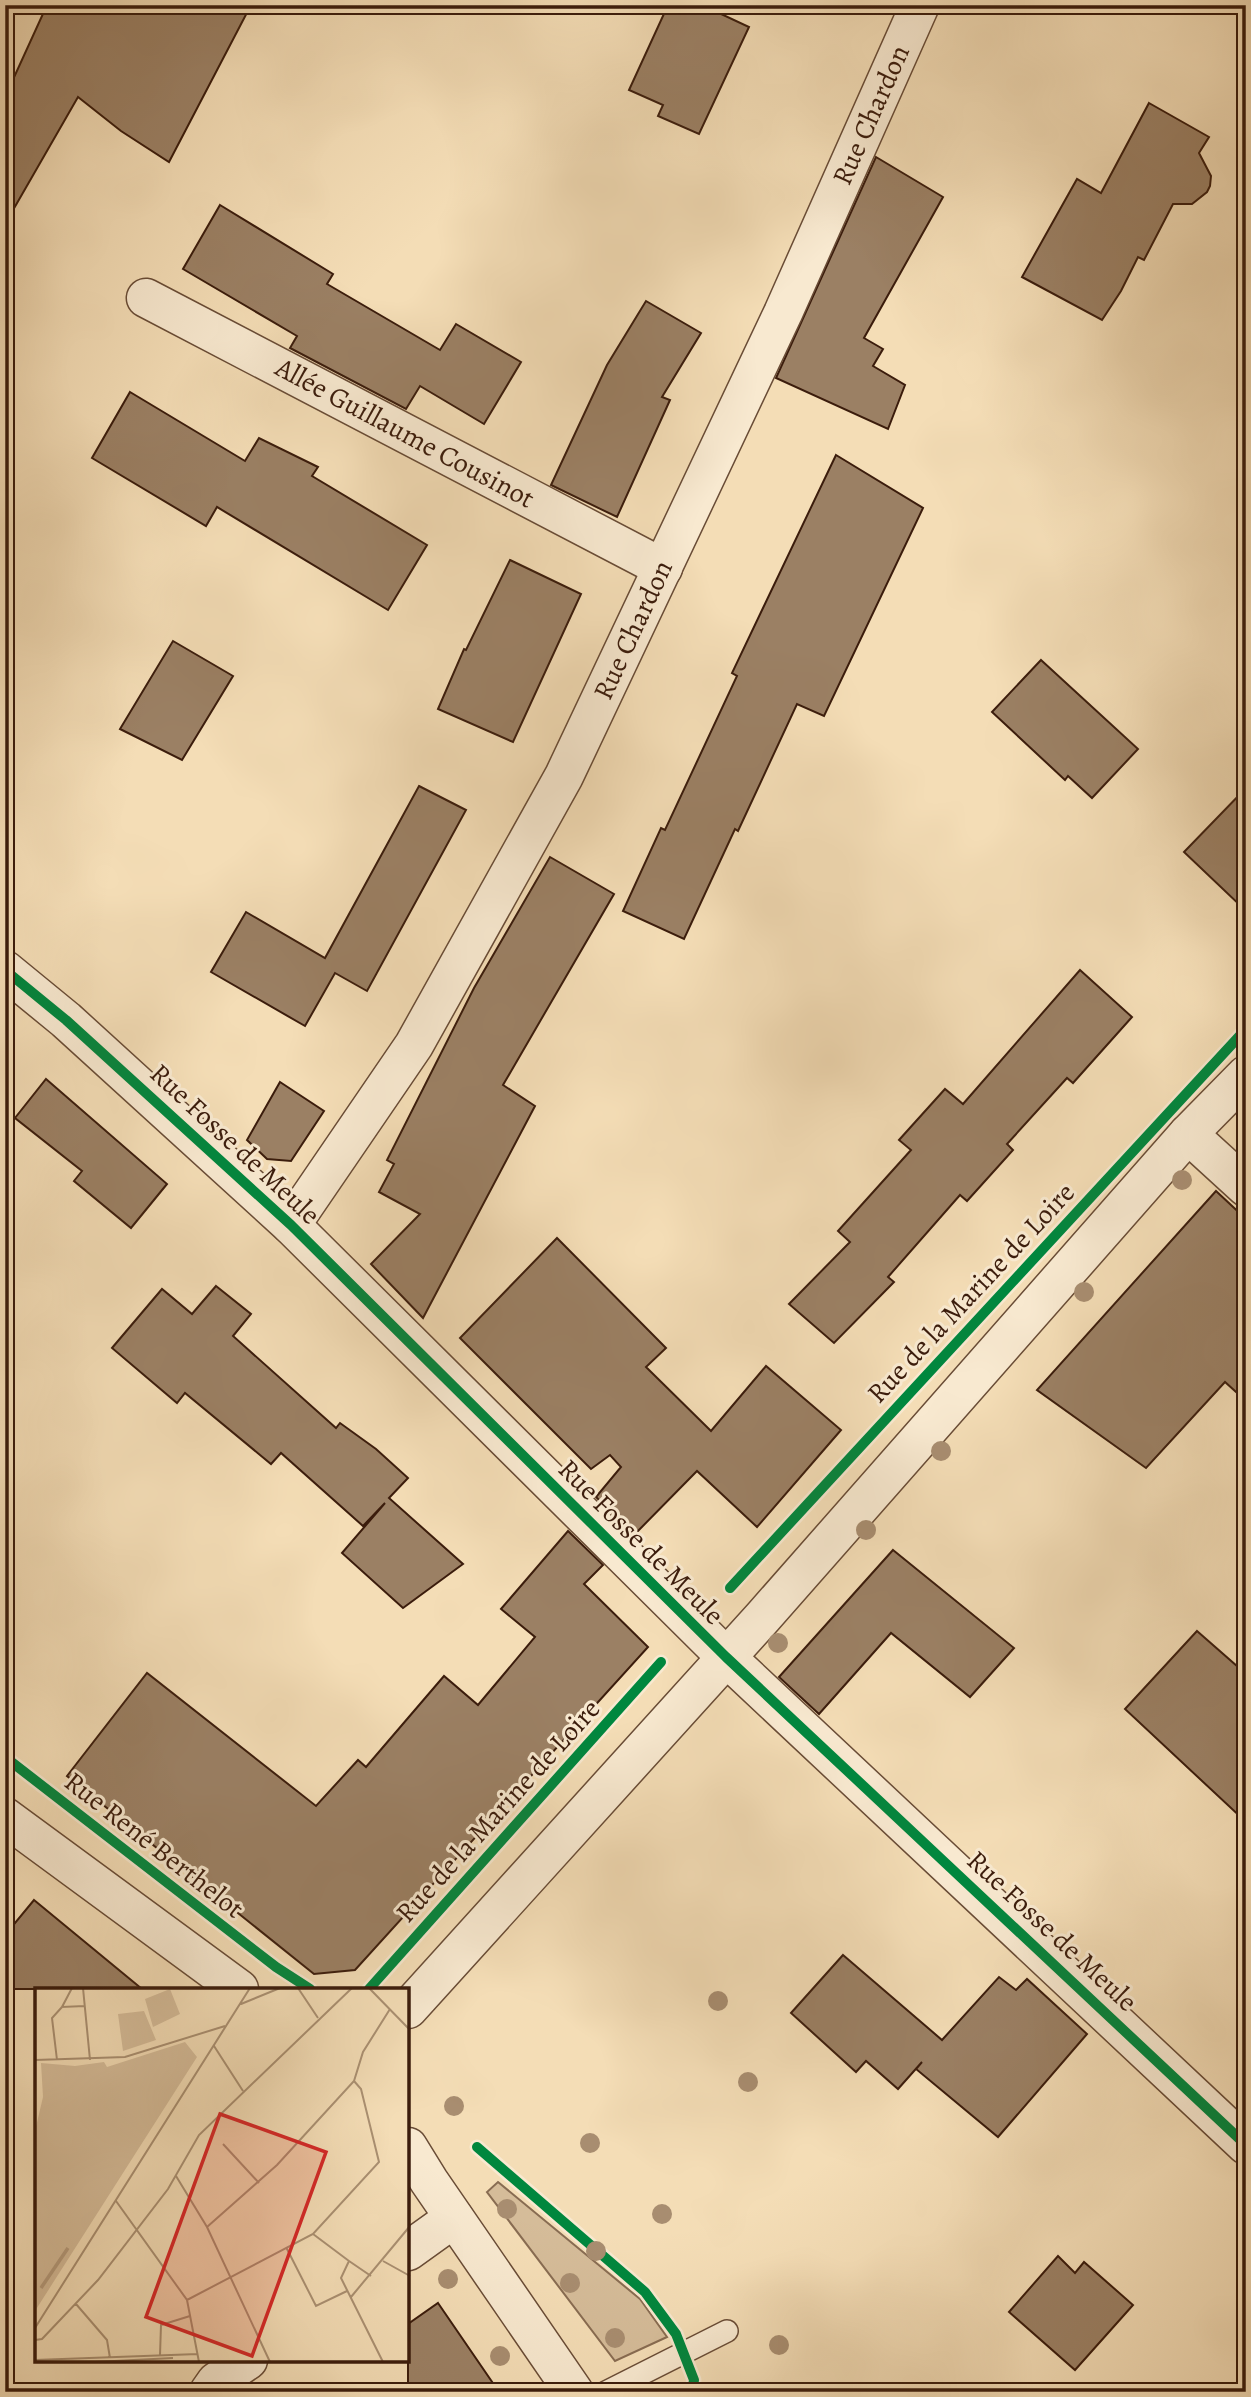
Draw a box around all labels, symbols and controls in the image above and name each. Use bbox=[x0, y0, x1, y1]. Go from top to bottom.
street label: Rue Chardon bbox=[823, 39, 919, 191]
street label: Allée Guillaume Cousinot bbox=[268, 348, 541, 517]
street label: Rue Chardon bbox=[584, 554, 682, 706]
street label: Rue Fosse de Meule bbox=[141, 1055, 329, 1233]
street label: Rue de la Marine de Loire bbox=[859, 1174, 1083, 1412]
street label: Rue Fosse de Meule bbox=[550, 1451, 732, 1633]
street label: Rue de la Marine de Loire bbox=[387, 1691, 609, 1931]
street label: Rue René Berthelot bbox=[56, 1763, 252, 1927]
street label: Rue Fosse de Meule bbox=[958, 1842, 1146, 2020]
inset map bbox=[35, 1988, 410, 2362]

